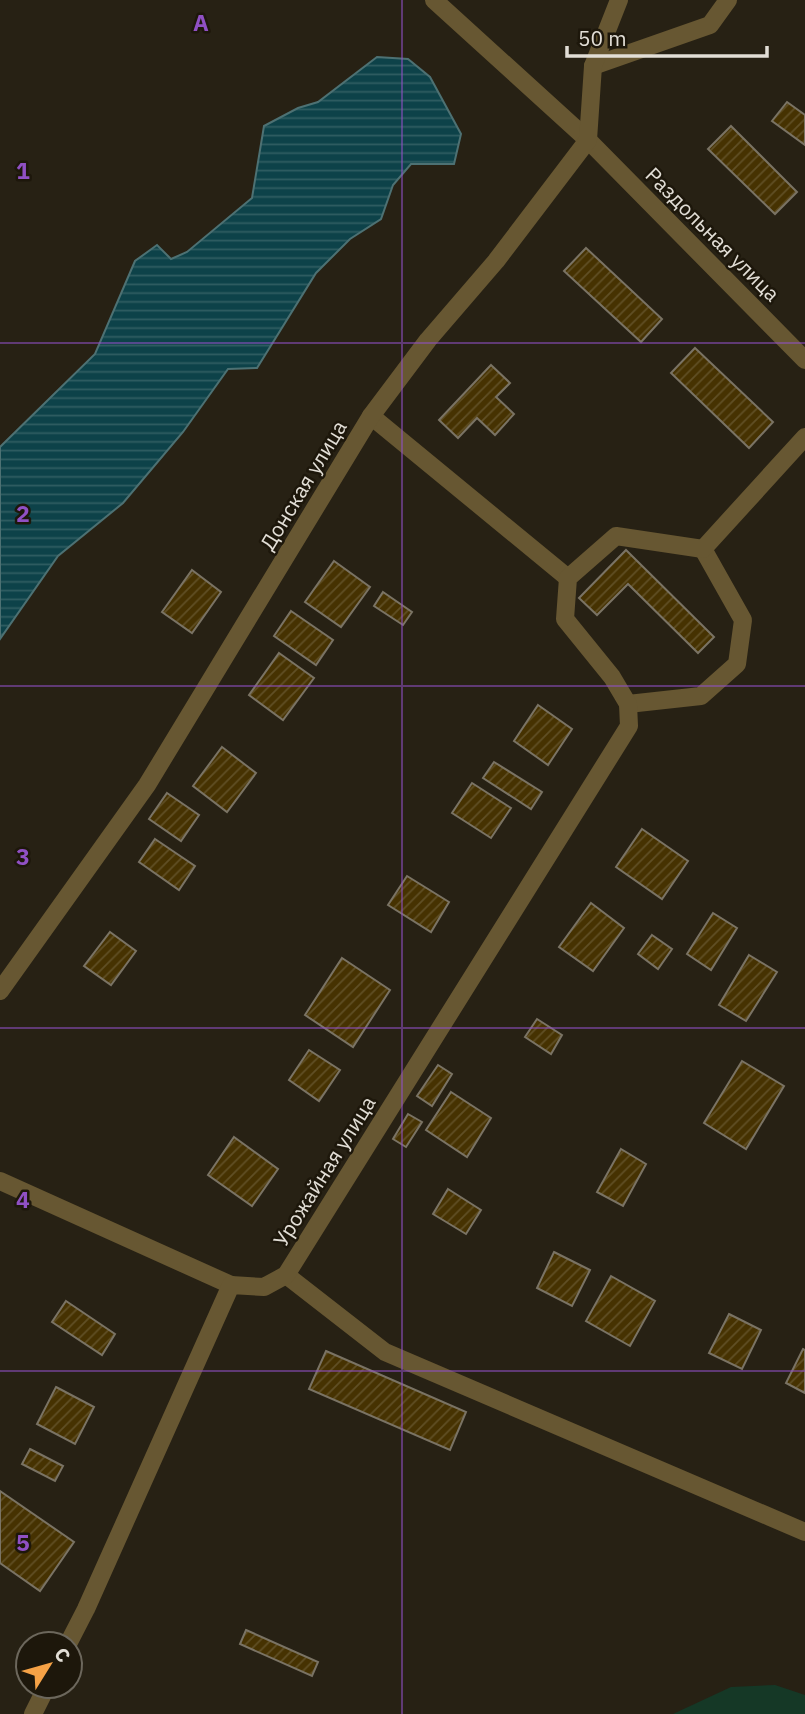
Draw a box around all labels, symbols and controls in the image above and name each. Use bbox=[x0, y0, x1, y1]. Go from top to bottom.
text: A bbox=[193, 7, 209, 37]
scale bar bbox=[567, 14, 766, 58]
text: 50 m bbox=[578, 24, 627, 52]
text: 1 bbox=[16, 155, 30, 185]
street label: Раздольная улица bbox=[640, 161, 786, 307]
street label: Донская улица bbox=[253, 415, 353, 555]
text: 2 bbox=[16, 498, 30, 528]
text: 3 bbox=[16, 841, 30, 871]
street label: Урожайная улица bbox=[266, 1090, 382, 1252]
text: 4 bbox=[16, 1184, 30, 1214]
text: 5 bbox=[16, 1527, 30, 1557]
north arrow bbox=[14, 1630, 84, 1700]
text: С bbox=[49, 1643, 76, 1667]

